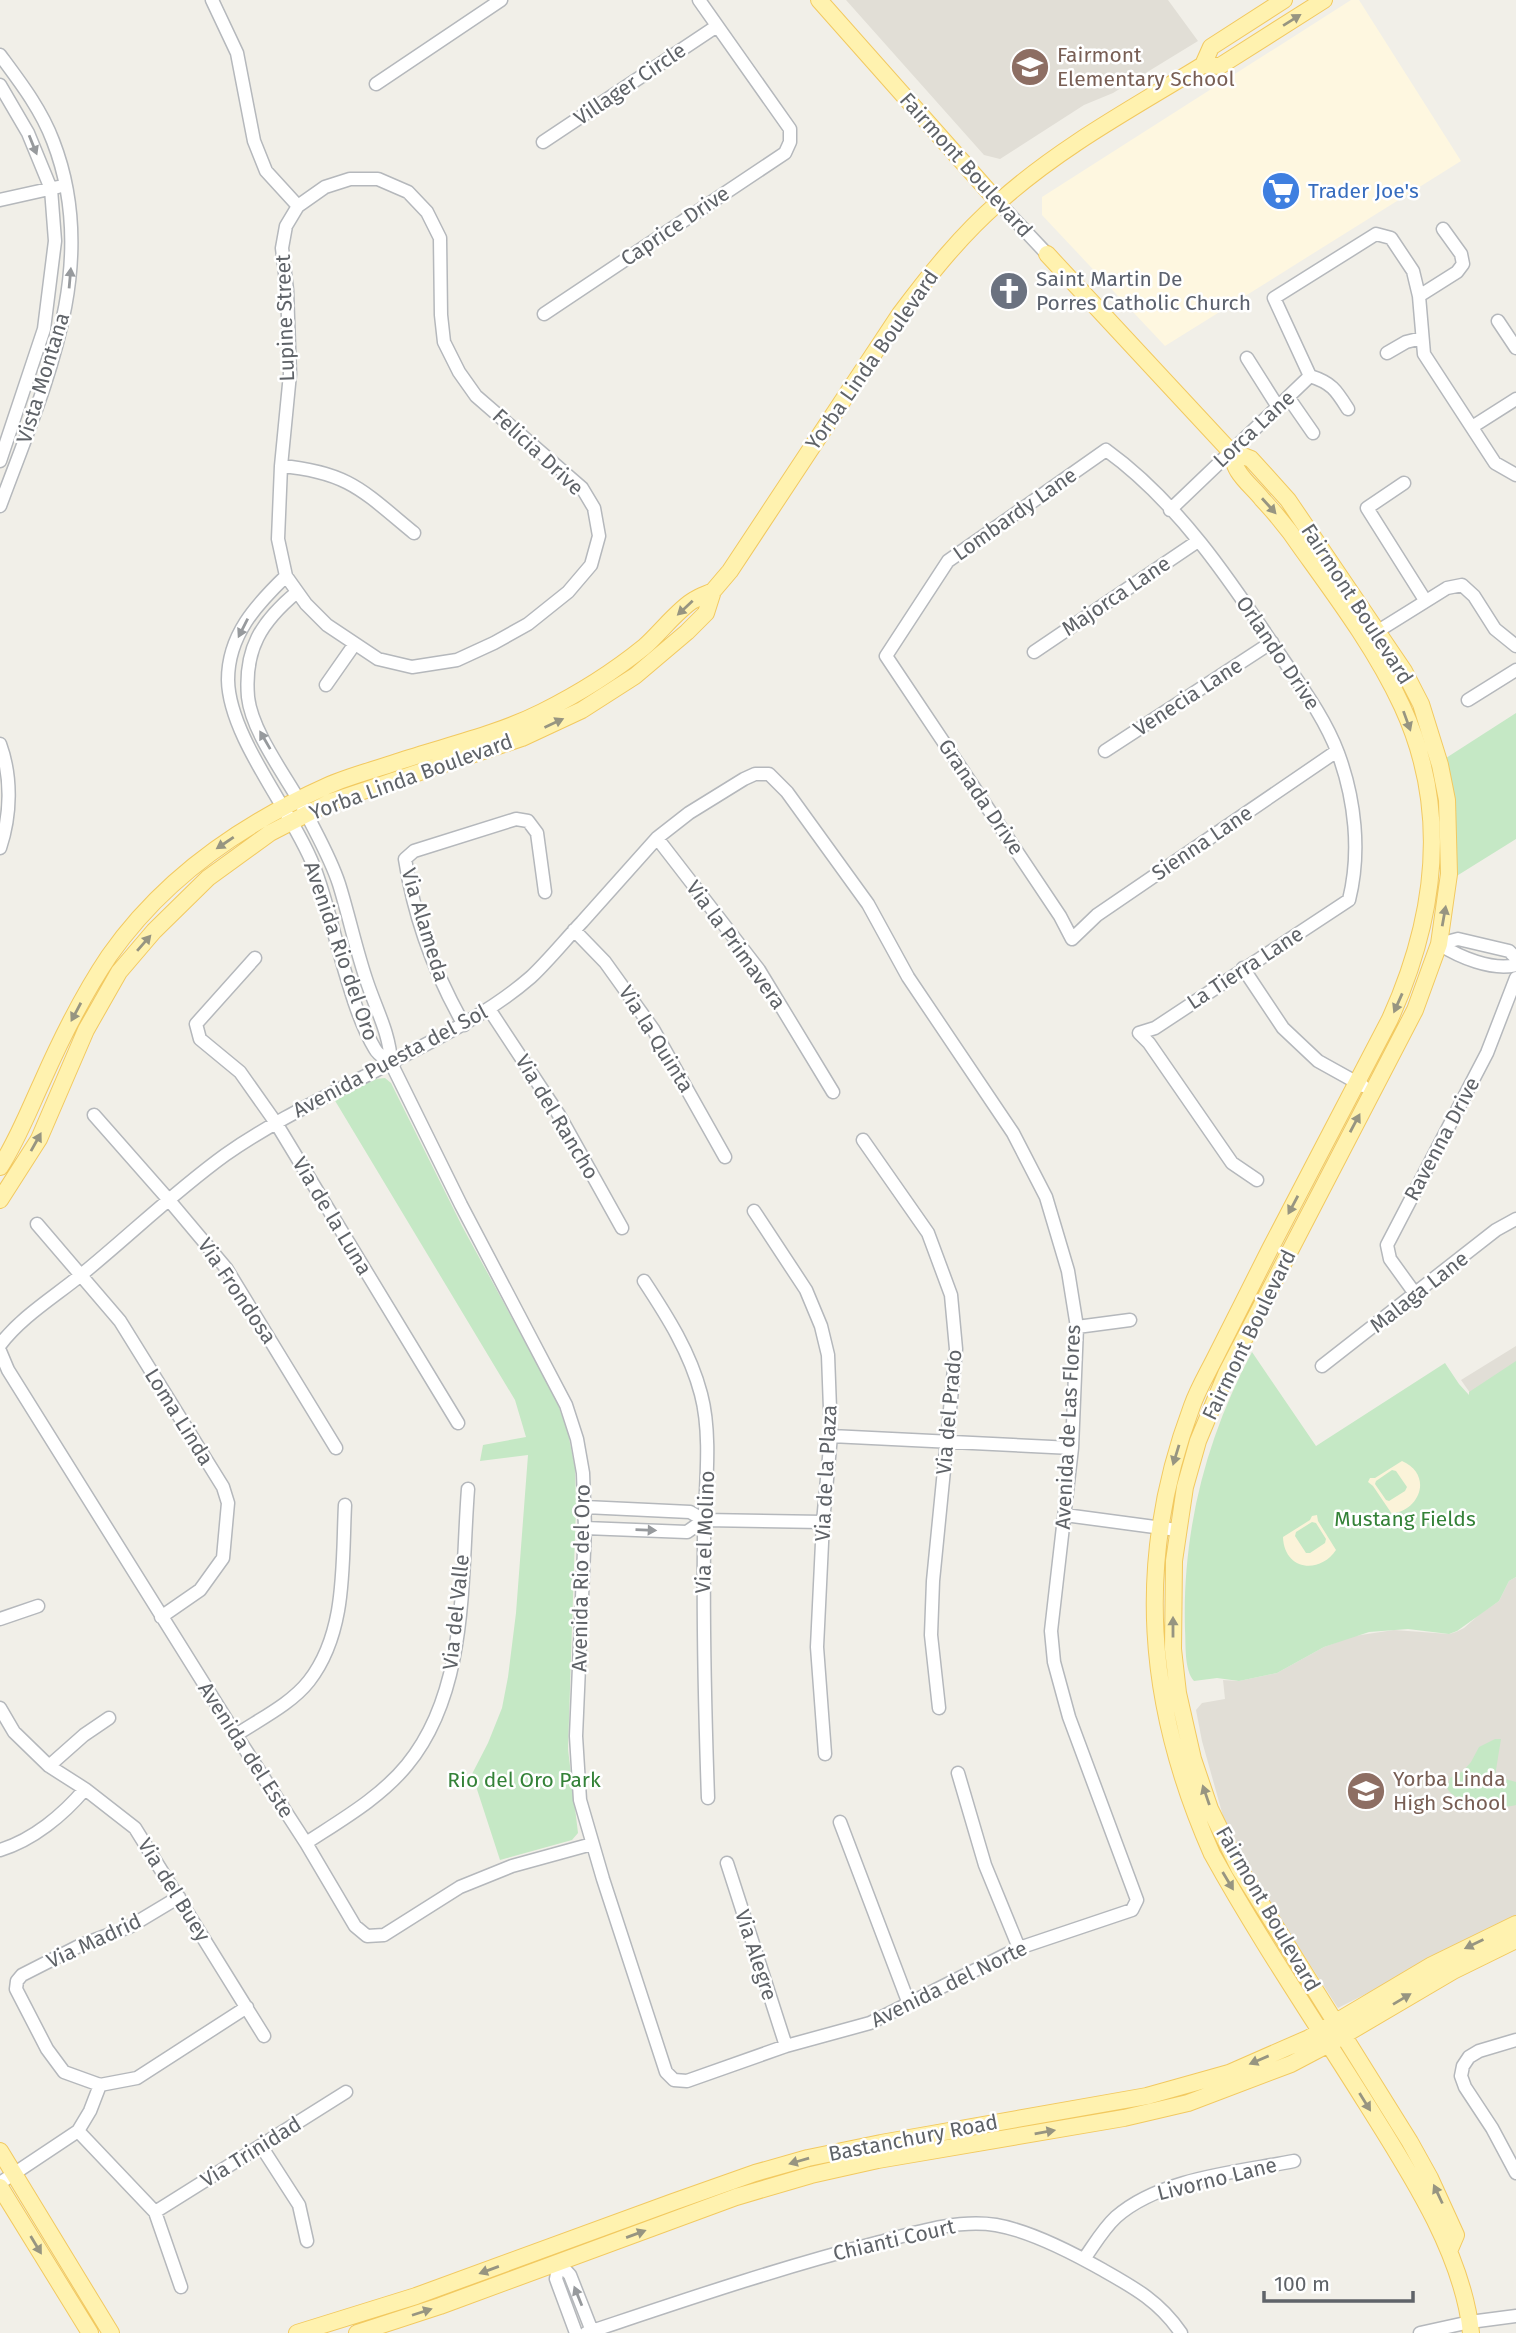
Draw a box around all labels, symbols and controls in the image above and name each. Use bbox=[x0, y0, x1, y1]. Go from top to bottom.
one-way arrow bbox=[1283, 14, 1302, 27]
street label: Villager Circle bbox=[569, 37, 691, 131]
place label: Fairmont Elementary School bbox=[1057, 42, 1235, 92]
school or university icon: Fairmont Elementary School bbox=[1009, 46, 1051, 88]
street label: Fairmont Boulevard bbox=[894, 87, 1038, 243]
one-way arrow bbox=[27, 135, 38, 156]
supermarket icon: Trader Joe's bbox=[1260, 170, 1302, 212]
place label: Trader Joe's bbox=[1308, 178, 1419, 204]
street label: Caprice Drive bbox=[616, 180, 734, 272]
street label: Lupine Street bbox=[270, 254, 300, 382]
street label: Yorba Linda Boulevard bbox=[800, 265, 944, 455]
place label: Saint Martin De Porres Catholic Church bbox=[1036, 266, 1251, 316]
one-way arrow bbox=[65, 267, 76, 289]
church icon: Saint Martin De Porres Catholic Church bbox=[988, 270, 1030, 312]
street label: Vista Montana bbox=[11, 309, 75, 447]
street label: Lorca Lane bbox=[1208, 385, 1300, 473]
street label: Felicia Drive bbox=[487, 403, 589, 501]
street label: Lombardy Lane bbox=[948, 462, 1082, 566]
one-way arrow bbox=[1261, 497, 1277, 515]
street label: Fairmont Boulevard bbox=[1295, 519, 1419, 689]
street label: Majorca Lane bbox=[1057, 550, 1175, 642]
street label: Orlando Drive bbox=[1230, 591, 1326, 715]
one-way arrow bbox=[677, 599, 694, 616]
one-way arrow bbox=[237, 618, 248, 638]
street label: Venecia Lane bbox=[1129, 652, 1247, 742]
one-way arrow bbox=[1402, 710, 1413, 731]
one-way arrow bbox=[544, 717, 564, 729]
street label: Yorba Linda Boulevard bbox=[306, 728, 516, 826]
one-way arrow bbox=[259, 731, 271, 750]
street label: Granada Drive bbox=[933, 734, 1029, 860]
street label: Sienna Lane bbox=[1147, 800, 1257, 886]
one-way arrow bbox=[215, 836, 235, 849]
street label: Avenida Rio del Oro bbox=[298, 858, 384, 1044]
street label: Via Alameda bbox=[395, 865, 455, 985]
street label: Via la Primavera bbox=[681, 875, 791, 1015]
one-way arrow bbox=[1439, 905, 1450, 927]
street label: La Tierra Lane bbox=[1182, 921, 1308, 1015]
one-way arrow bbox=[136, 934, 152, 952]
street label: Via la Quinta bbox=[613, 981, 699, 1097]
one-way arrow bbox=[1392, 993, 1403, 1013]
street label: Avenida Puesta del Sol bbox=[288, 999, 492, 1123]
one-way arrow bbox=[70, 1002, 82, 1021]
street label: Via del Rancho bbox=[510, 1050, 604, 1184]
street label: Ravenna Drive bbox=[1399, 1073, 1485, 1205]
one-way arrow bbox=[1349, 1112, 1361, 1132]
one-way arrow bbox=[30, 1132, 42, 1152]
street label: Via de la Luna bbox=[287, 1152, 377, 1280]
one-way arrow bbox=[1288, 1195, 1299, 1215]
street label: Via Frondosa bbox=[192, 1233, 282, 1349]
street label: Fairmont Boulevard bbox=[1196, 1246, 1302, 1424]
street label: Malaga Lane bbox=[1365, 1246, 1473, 1338]
street label: Avenida de Las Flores bbox=[1050, 1324, 1086, 1530]
street label: Via del Prado bbox=[931, 1348, 967, 1476]
street label: Loma Linda bbox=[139, 1364, 219, 1470]
street label: Via de la Plaza bbox=[809, 1404, 843, 1542]
one-way arrow bbox=[1171, 1445, 1181, 1466]
street label: Via el Molino bbox=[690, 1470, 720, 1594]
street label: Avenida Rio del Oro bbox=[566, 1484, 596, 1672]
park label: Mustang Fields bbox=[1334, 1506, 1476, 1532]
one-way arrow bbox=[636, 1524, 658, 1535]
street label: Via del Valle bbox=[437, 1553, 475, 1671]
one-way arrow bbox=[1167, 1616, 1179, 1638]
street label: Avenida del Este bbox=[192, 1677, 300, 1823]
place label: Yorba Linda High School bbox=[1393, 1766, 1506, 1816]
park label: Rio del Oro Park bbox=[447, 1767, 601, 1793]
school or university icon: Yorba Linda High School bbox=[1345, 1770, 1387, 1812]
one-way arrow bbox=[1200, 1785, 1211, 1806]
street label: Fairmont Boulevard bbox=[1210, 1822, 1326, 1996]
street label: Via del Buey bbox=[132, 1834, 216, 1947]
one-way arrow bbox=[1222, 1872, 1234, 1891]
street label: Via Alegre bbox=[729, 1906, 783, 2004]
street label: Via Madrid bbox=[43, 1908, 145, 1974]
street label: Avenida del Norte bbox=[867, 1935, 1031, 2033]
one-way arrow bbox=[1464, 1939, 1484, 1950]
one-way arrow bbox=[1392, 1993, 1411, 2006]
one-way arrow bbox=[1249, 2055, 1270, 2066]
one-way arrow bbox=[1359, 2092, 1372, 2112]
street label: Bastanchury Road bbox=[826, 2109, 1000, 2167]
street label: Via Trinidad bbox=[196, 2111, 306, 2193]
one-way arrow bbox=[1034, 2126, 1056, 2137]
street label: Livorno Lane bbox=[1154, 2152, 1280, 2206]
one-way arrow bbox=[788, 2156, 810, 2167]
one-way arrow bbox=[1432, 2184, 1444, 2204]
street label: Chianti Court bbox=[831, 2213, 958, 2267]
one-way arrow bbox=[625, 2228, 646, 2239]
one-way arrow bbox=[29, 2235, 42, 2254]
scale bar bbox=[1264, 2260, 1413, 2304]
one-way arrow bbox=[478, 2265, 499, 2276]
text: 100 m bbox=[1274, 2271, 1330, 2297]
one-way arrow bbox=[572, 2285, 583, 2306]
one-way arrow bbox=[412, 2307, 433, 2317]

